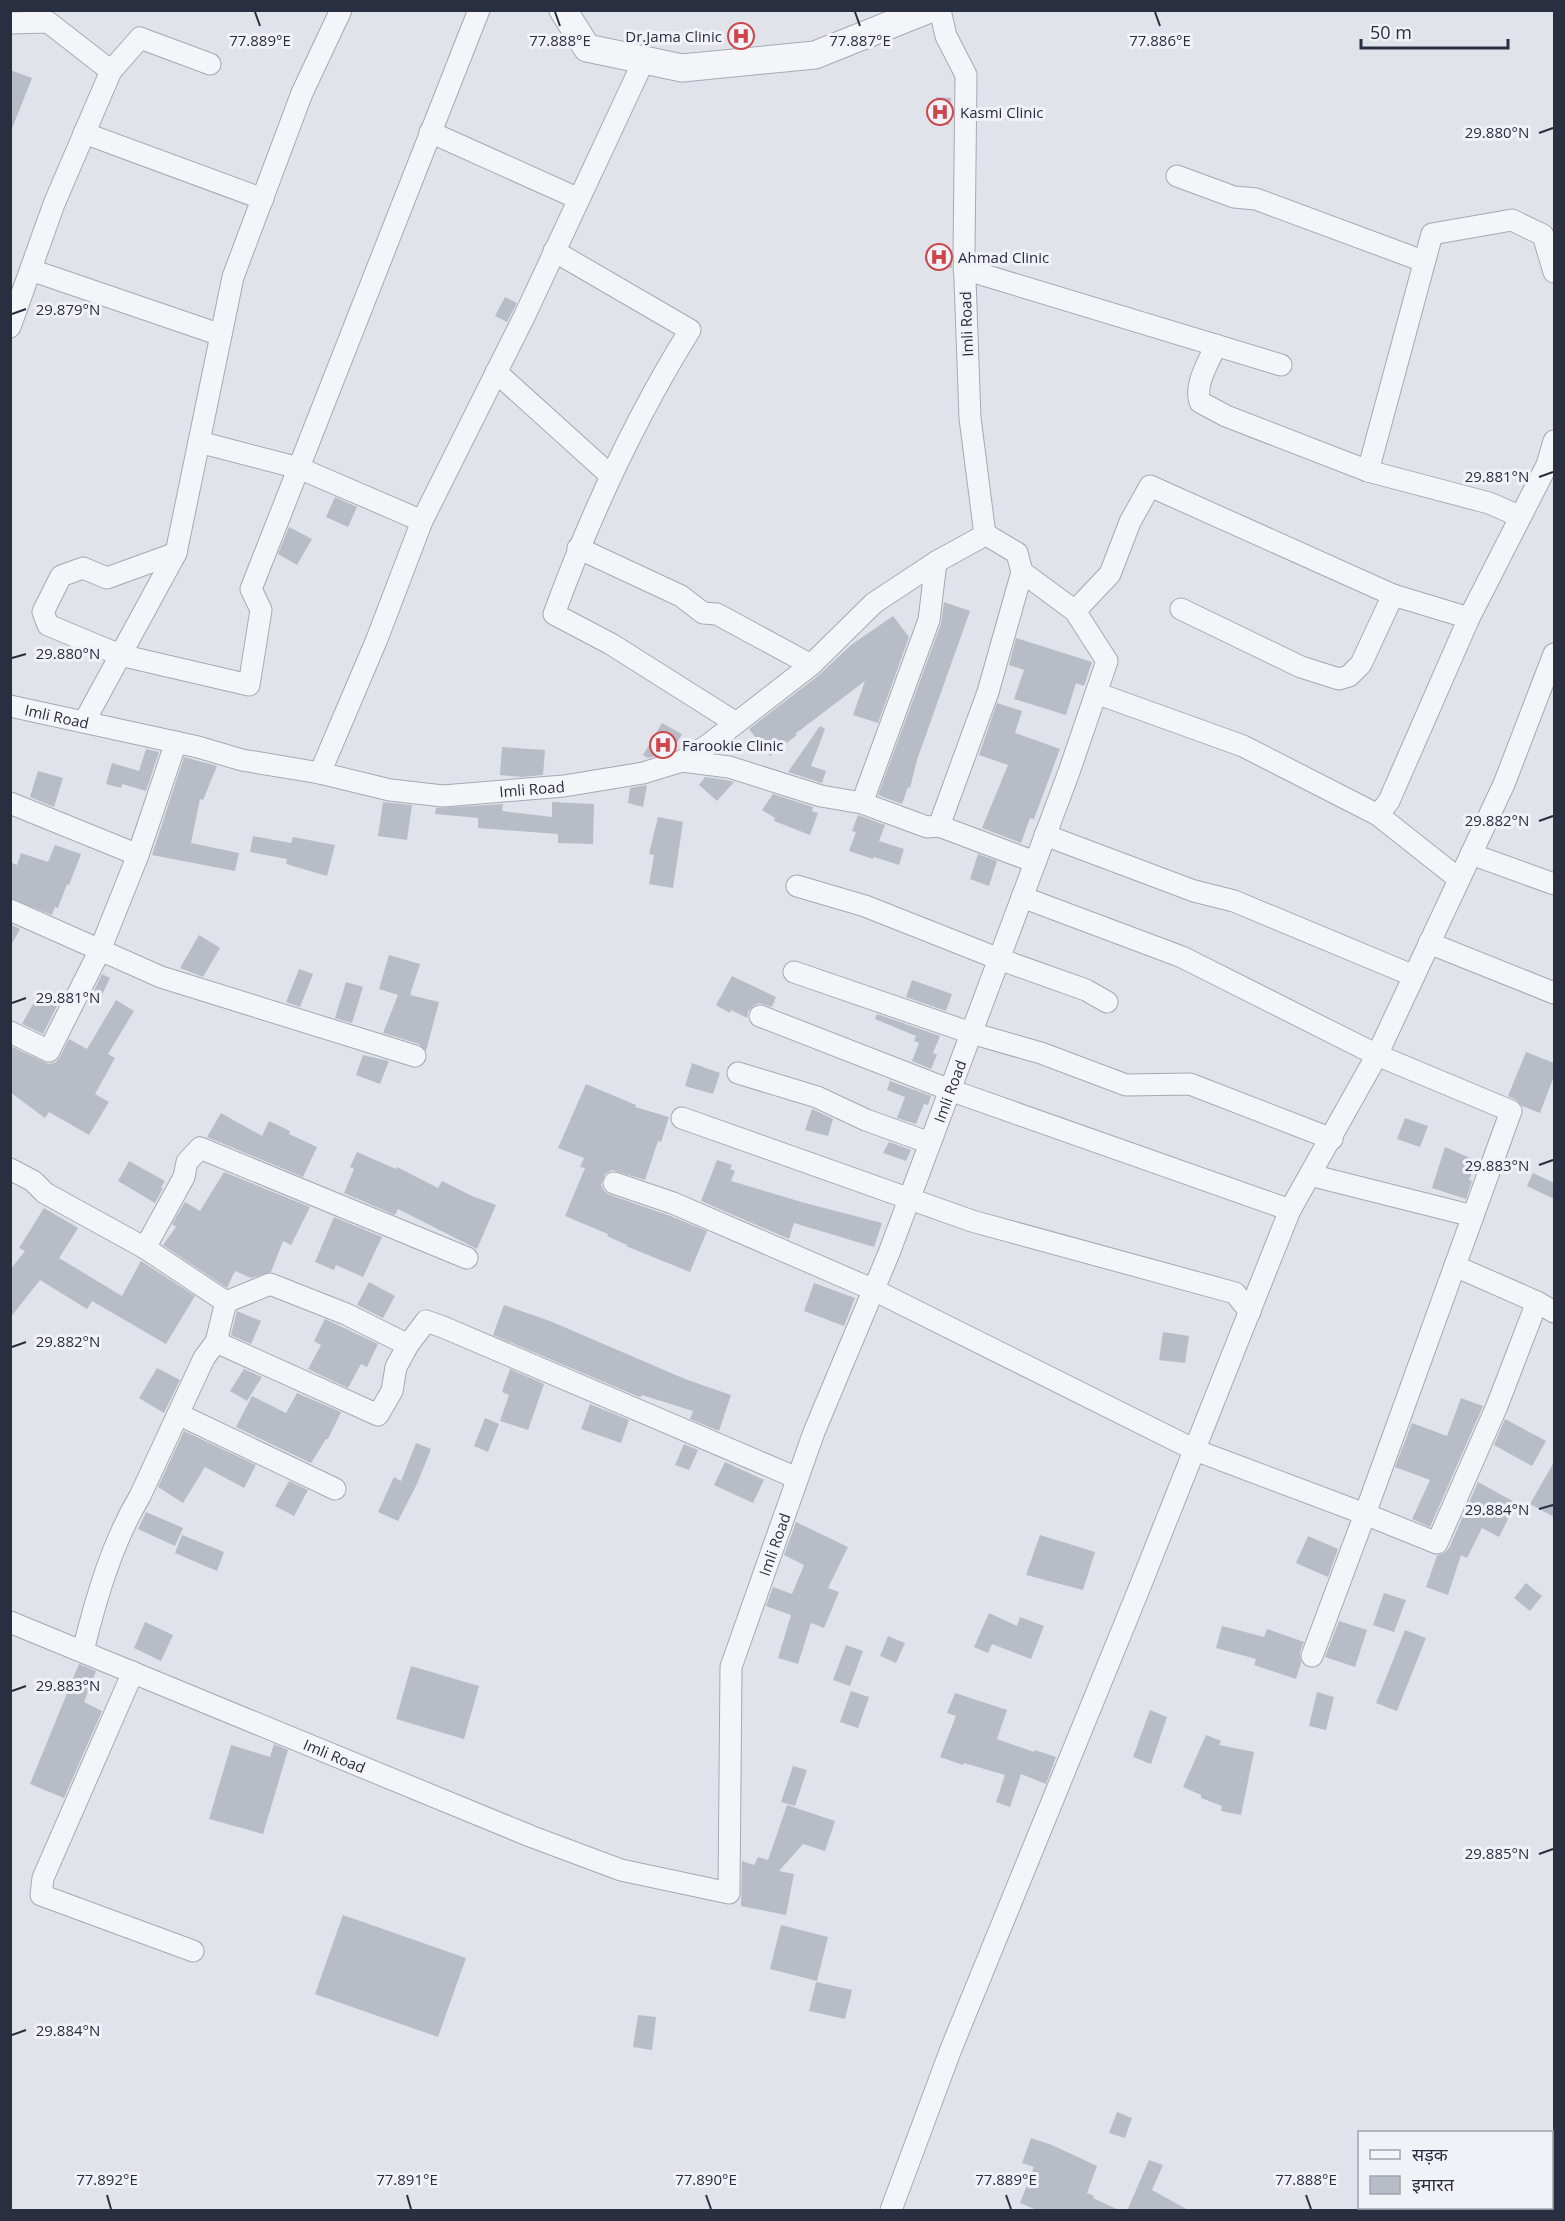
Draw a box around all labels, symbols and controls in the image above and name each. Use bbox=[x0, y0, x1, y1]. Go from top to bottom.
scale bar bbox=[1361, 12, 1508, 50]
text: 50 m bbox=[1370, 20, 1412, 44]
hospital icon: Dr.Jama Clinic bbox=[726, 21, 756, 51]
place label: Dr.Jama Clinic bbox=[625, 26, 722, 46]
text: 77.889°E bbox=[229, 30, 291, 50]
text: 77.888°E bbox=[529, 30, 591, 50]
text: 77.887°E bbox=[829, 30, 891, 50]
text: 77.886°E bbox=[1129, 30, 1191, 50]
hospital icon: Kasmi Clinic bbox=[925, 97, 955, 127]
place label: Kasmi Clinic bbox=[960, 102, 1043, 122]
text: 29.880°N bbox=[1465, 122, 1529, 142]
hospital icon: Ahmad Clinic bbox=[924, 242, 954, 272]
place label: Ahmad Clinic bbox=[958, 247, 1049, 267]
street label: Imli Road bbox=[955, 291, 977, 357]
text: 29.879°N bbox=[36, 299, 100, 319]
text: 29.881°N bbox=[1465, 466, 1529, 486]
text: 29.880°N bbox=[36, 643, 100, 663]
street label: Imli Road bbox=[23, 699, 91, 733]
hospital icon: Farookie Clinic bbox=[648, 730, 678, 760]
place label: Farookie Clinic bbox=[682, 735, 783, 755]
street label: Imli Road bbox=[499, 776, 565, 801]
text: 29.882°N bbox=[1465, 810, 1529, 830]
text: 29.881°N bbox=[36, 987, 100, 1007]
street label: Imli Road bbox=[929, 1057, 970, 1125]
text: 29.883°N bbox=[1465, 1155, 1529, 1175]
text: 29.882°N bbox=[36, 1331, 100, 1351]
text: 29.884°N bbox=[1465, 1499, 1529, 1519]
street label: Imli Road bbox=[754, 1510, 795, 1578]
text: 29.883°N bbox=[36, 1675, 100, 1695]
street label: Imli Road bbox=[301, 1734, 369, 1777]
text: 29.885°N bbox=[1465, 1843, 1529, 1863]
text: 29.884°N bbox=[36, 2020, 100, 2040]
legend bbox=[1358, 2131, 1553, 2209]
text: सड़क bbox=[1412, 2142, 1449, 2166]
text: 77.892°E bbox=[76, 2169, 138, 2189]
text: 77.891°E bbox=[376, 2169, 438, 2189]
text: 77.890°E bbox=[675, 2169, 737, 2189]
text: 77.889°E bbox=[975, 2169, 1037, 2189]
text: 77.888°E bbox=[1275, 2169, 1337, 2189]
text: इमारत bbox=[1412, 2172, 1455, 2196]

